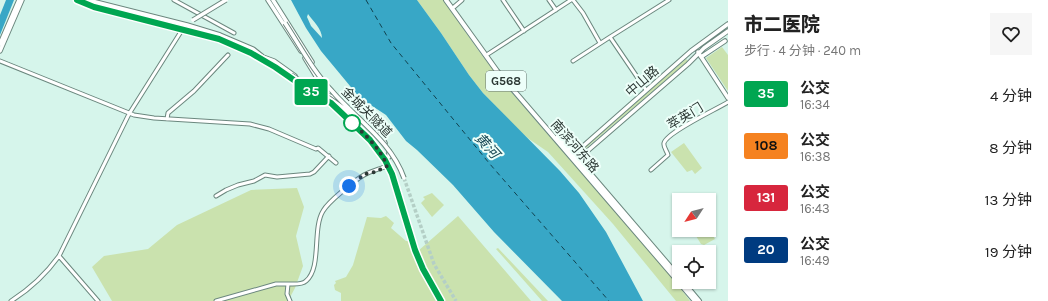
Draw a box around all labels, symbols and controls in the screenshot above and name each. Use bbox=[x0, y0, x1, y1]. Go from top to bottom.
button: heart bbox=[990, 13, 1032, 55]
text: 市二医院 bbox=[744, 14, 820, 36]
text: 步行 · 4 分钟 · 240 m bbox=[744, 43, 861, 58]
street label: 中山路 bbox=[622, 63, 662, 99]
road number: G568 bbox=[486, 71, 526, 91]
line badge: 35 bbox=[293, 79, 329, 105]
text: 公交 bbox=[800, 79, 830, 97]
text: 35 bbox=[303, 83, 319, 100]
street label: 金城关隧道 bbox=[339, 84, 395, 140]
text: 35 bbox=[758, 85, 774, 102]
text: 4 分钟 bbox=[990, 87, 1032, 105]
text: 16:34 bbox=[800, 97, 830, 112]
street label: 萃英门 bbox=[664, 100, 706, 132]
unlabelled marker bbox=[343, 114, 361, 132]
street label: 南滨河东路 bbox=[548, 117, 602, 175]
water label: 黄河 bbox=[471, 130, 505, 164]
text: 公交 bbox=[800, 131, 830, 149]
text: 108 bbox=[755, 137, 777, 154]
text: 8 分钟 bbox=[989, 139, 1032, 157]
text: 16:38 bbox=[800, 149, 830, 164]
your location bbox=[339, 176, 359, 196]
text: 公交 bbox=[800, 183, 830, 201]
text: 131 bbox=[757, 189, 775, 206]
text: 13 分钟 bbox=[985, 191, 1032, 209]
north arrow bbox=[672, 193, 716, 237]
map controls bbox=[672, 193, 716, 289]
text: 16:43 bbox=[800, 201, 830, 216]
text: 公交 bbox=[800, 235, 830, 253]
text: 20 bbox=[757, 241, 775, 258]
text: 19 分钟 bbox=[985, 243, 1032, 261]
button: locate bbox=[672, 245, 716, 289]
text: 16:49 bbox=[800, 253, 830, 268]

